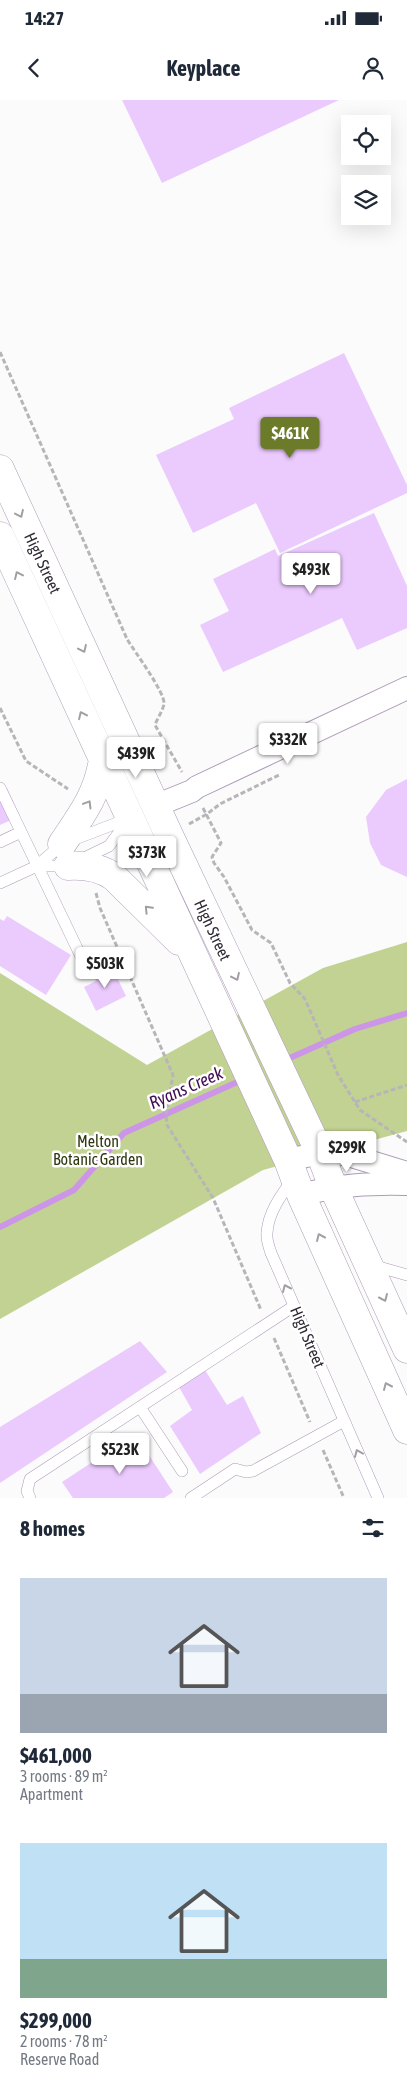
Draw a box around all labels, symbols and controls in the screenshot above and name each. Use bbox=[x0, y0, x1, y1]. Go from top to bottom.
text: 14:27 bbox=[25, 7, 64, 29]
icon: back bbox=[20, 54, 48, 82]
icon: person bbox=[359, 54, 387, 82]
text: Keyplace bbox=[167, 55, 240, 81]
map controls bbox=[341, 115, 391, 225]
button: locate bbox=[341, 115, 391, 165]
button: layers bbox=[341, 175, 391, 225]
pin: $461K bbox=[255, 416, 325, 459]
text: $461K bbox=[271, 424, 309, 442]
one-way arrow bbox=[14, 509, 25, 518]
street label: High Street bbox=[20, 530, 65, 597]
pin: $493K bbox=[276, 552, 346, 595]
text: $493K bbox=[292, 560, 330, 578]
one-way arrow bbox=[14, 571, 25, 580]
one-way arrow bbox=[76, 644, 87, 653]
one-way arrow bbox=[78, 711, 89, 720]
pin: $332K bbox=[253, 722, 323, 765]
text: $332K bbox=[269, 730, 307, 748]
pin: $439K bbox=[101, 736, 171, 779]
text: $439K bbox=[117, 744, 155, 762]
one-way arrow bbox=[81, 801, 91, 810]
pin: $373K bbox=[112, 836, 182, 878]
text: $373K bbox=[128, 843, 166, 861]
street label: High Street bbox=[190, 897, 235, 964]
one-way arrow bbox=[145, 906, 154, 915]
pin: $503K bbox=[70, 946, 140, 989]
text: $503K bbox=[86, 954, 124, 972]
one-way arrow bbox=[229, 972, 240, 981]
water label: Ryans Creek bbox=[145, 1061, 227, 1113]
pin: $299K bbox=[312, 1130, 382, 1173]
park label: Melton Botanic Garden bbox=[53, 1132, 143, 1168]
text: $299K bbox=[328, 1138, 366, 1156]
one-way arrow bbox=[316, 1233, 327, 1242]
one-way arrow bbox=[282, 1284, 293, 1293]
one-way arrow bbox=[378, 1293, 389, 1302]
street label: High Street bbox=[286, 1304, 329, 1371]
one-way arrow bbox=[383, 1382, 393, 1391]
pin: $523K bbox=[85, 1432, 155, 1475]
text: $523K bbox=[101, 1440, 139, 1458]
one-way arrow bbox=[354, 1449, 365, 1458]
icon: filters bbox=[359, 1514, 387, 1542]
text: 8 homes bbox=[20, 1516, 85, 1540]
icon: home bbox=[159, 1611, 249, 1701]
text: $461,000 bbox=[20, 1743, 92, 1767]
text: 3 rooms · 89 m² bbox=[20, 1767, 108, 1785]
text: Apartment bbox=[20, 1785, 83, 1803]
icon: home bbox=[159, 1876, 249, 1966]
text: $299,000 bbox=[20, 2008, 92, 2032]
text: 2 rooms · 78 m² bbox=[20, 2032, 108, 2050]
text: Reserve Road bbox=[20, 2050, 99, 2068]

